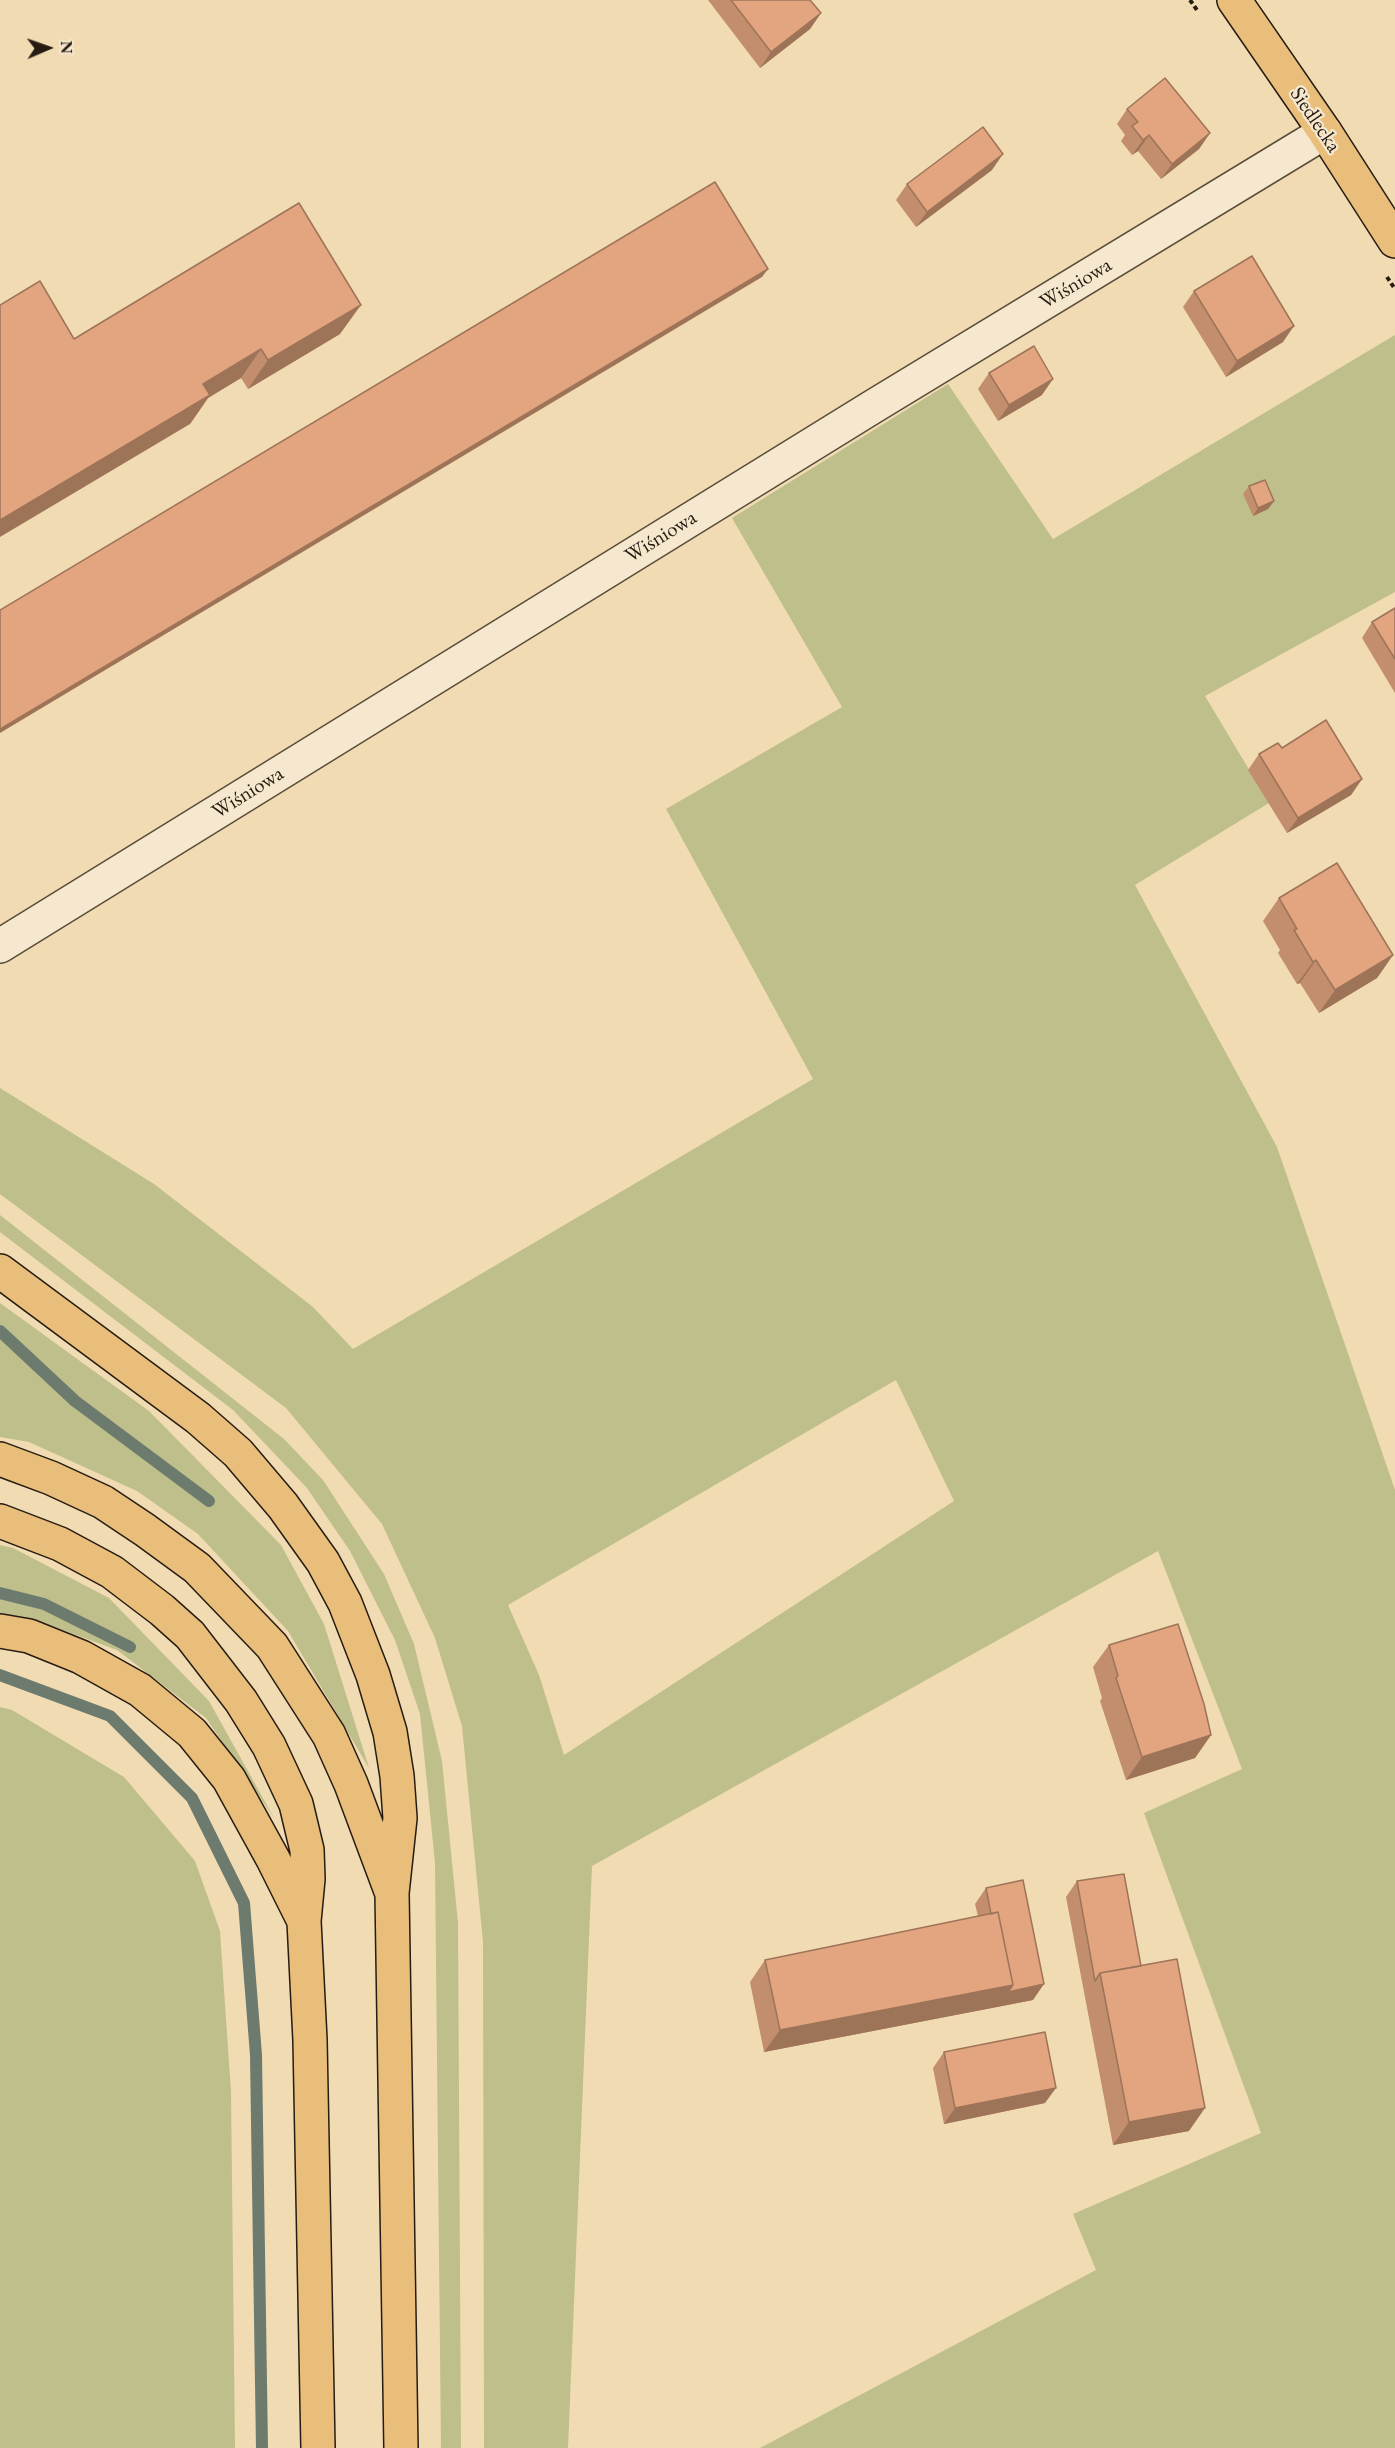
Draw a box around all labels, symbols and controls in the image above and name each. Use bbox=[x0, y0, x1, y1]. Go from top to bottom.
north arrow bbox=[18, 18, 78, 78]
text: N bbox=[56, 41, 77, 54]
street label: Siedlecka bbox=[1284, 83, 1346, 157]
street label: Wiśniowa bbox=[1035, 253, 1117, 315]
street label: Wiśniowa bbox=[621, 505, 701, 569]
street label: Wiśniowa bbox=[208, 761, 288, 825]

